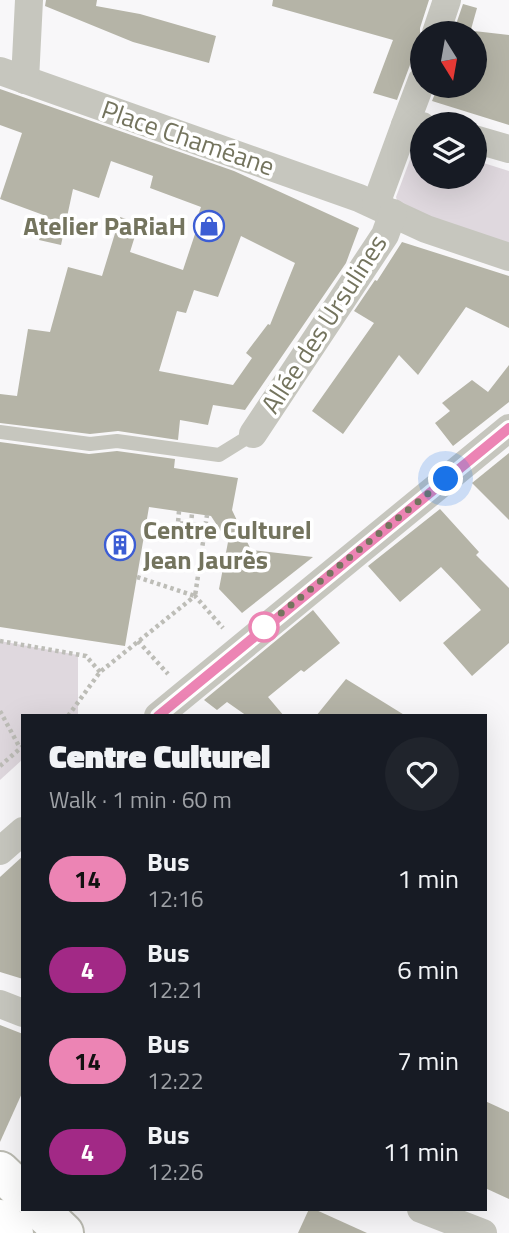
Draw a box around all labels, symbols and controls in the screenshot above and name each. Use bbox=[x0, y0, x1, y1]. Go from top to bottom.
north arrow bbox=[410, 21, 486, 98]
map controls bbox=[410, 21, 487, 189]
street label: Place Chaméane bbox=[96, 90, 280, 185]
button: layers bbox=[410, 112, 487, 189]
place label: Atelier PaRiaH bbox=[23, 206, 186, 245]
shop icon: Atelier PaRiaH bbox=[192, 209, 226, 243]
street label: Allée des Ursulines bbox=[251, 226, 396, 421]
your location bbox=[428, 461, 463, 496]
place label: Centre Culturel Jean Jaurès bbox=[143, 510, 312, 579]
building icon: Centre Culturel Jean Jaurès bbox=[103, 528, 137, 562]
unlabelled marker bbox=[249, 612, 279, 642]
text: Centre Culturel bbox=[49, 731, 270, 781]
button: heart bbox=[385, 737, 459, 811]
text: Walk · 1 min · 60 m bbox=[49, 782, 232, 817]
text: Bus bbox=[147, 842, 189, 881]
text: 1 min bbox=[397, 859, 459, 898]
text: 14 bbox=[74, 861, 101, 897]
text: 12:16 bbox=[147, 881, 204, 916]
text: Bus bbox=[147, 933, 189, 972]
text: 6 min bbox=[397, 950, 459, 989]
text: 4 bbox=[81, 952, 94, 988]
text: 12:21 bbox=[147, 972, 204, 1007]
text: Bus bbox=[147, 1024, 189, 1063]
text: 7 min bbox=[397, 1041, 459, 1080]
text: 14 bbox=[74, 1043, 101, 1079]
text: 12:22 bbox=[147, 1063, 204, 1098]
text: Bus bbox=[147, 1115, 189, 1154]
text: 11 min bbox=[383, 1132, 459, 1171]
text: 4 bbox=[81, 1134, 94, 1170]
text: 12:26 bbox=[147, 1154, 204, 1189]

